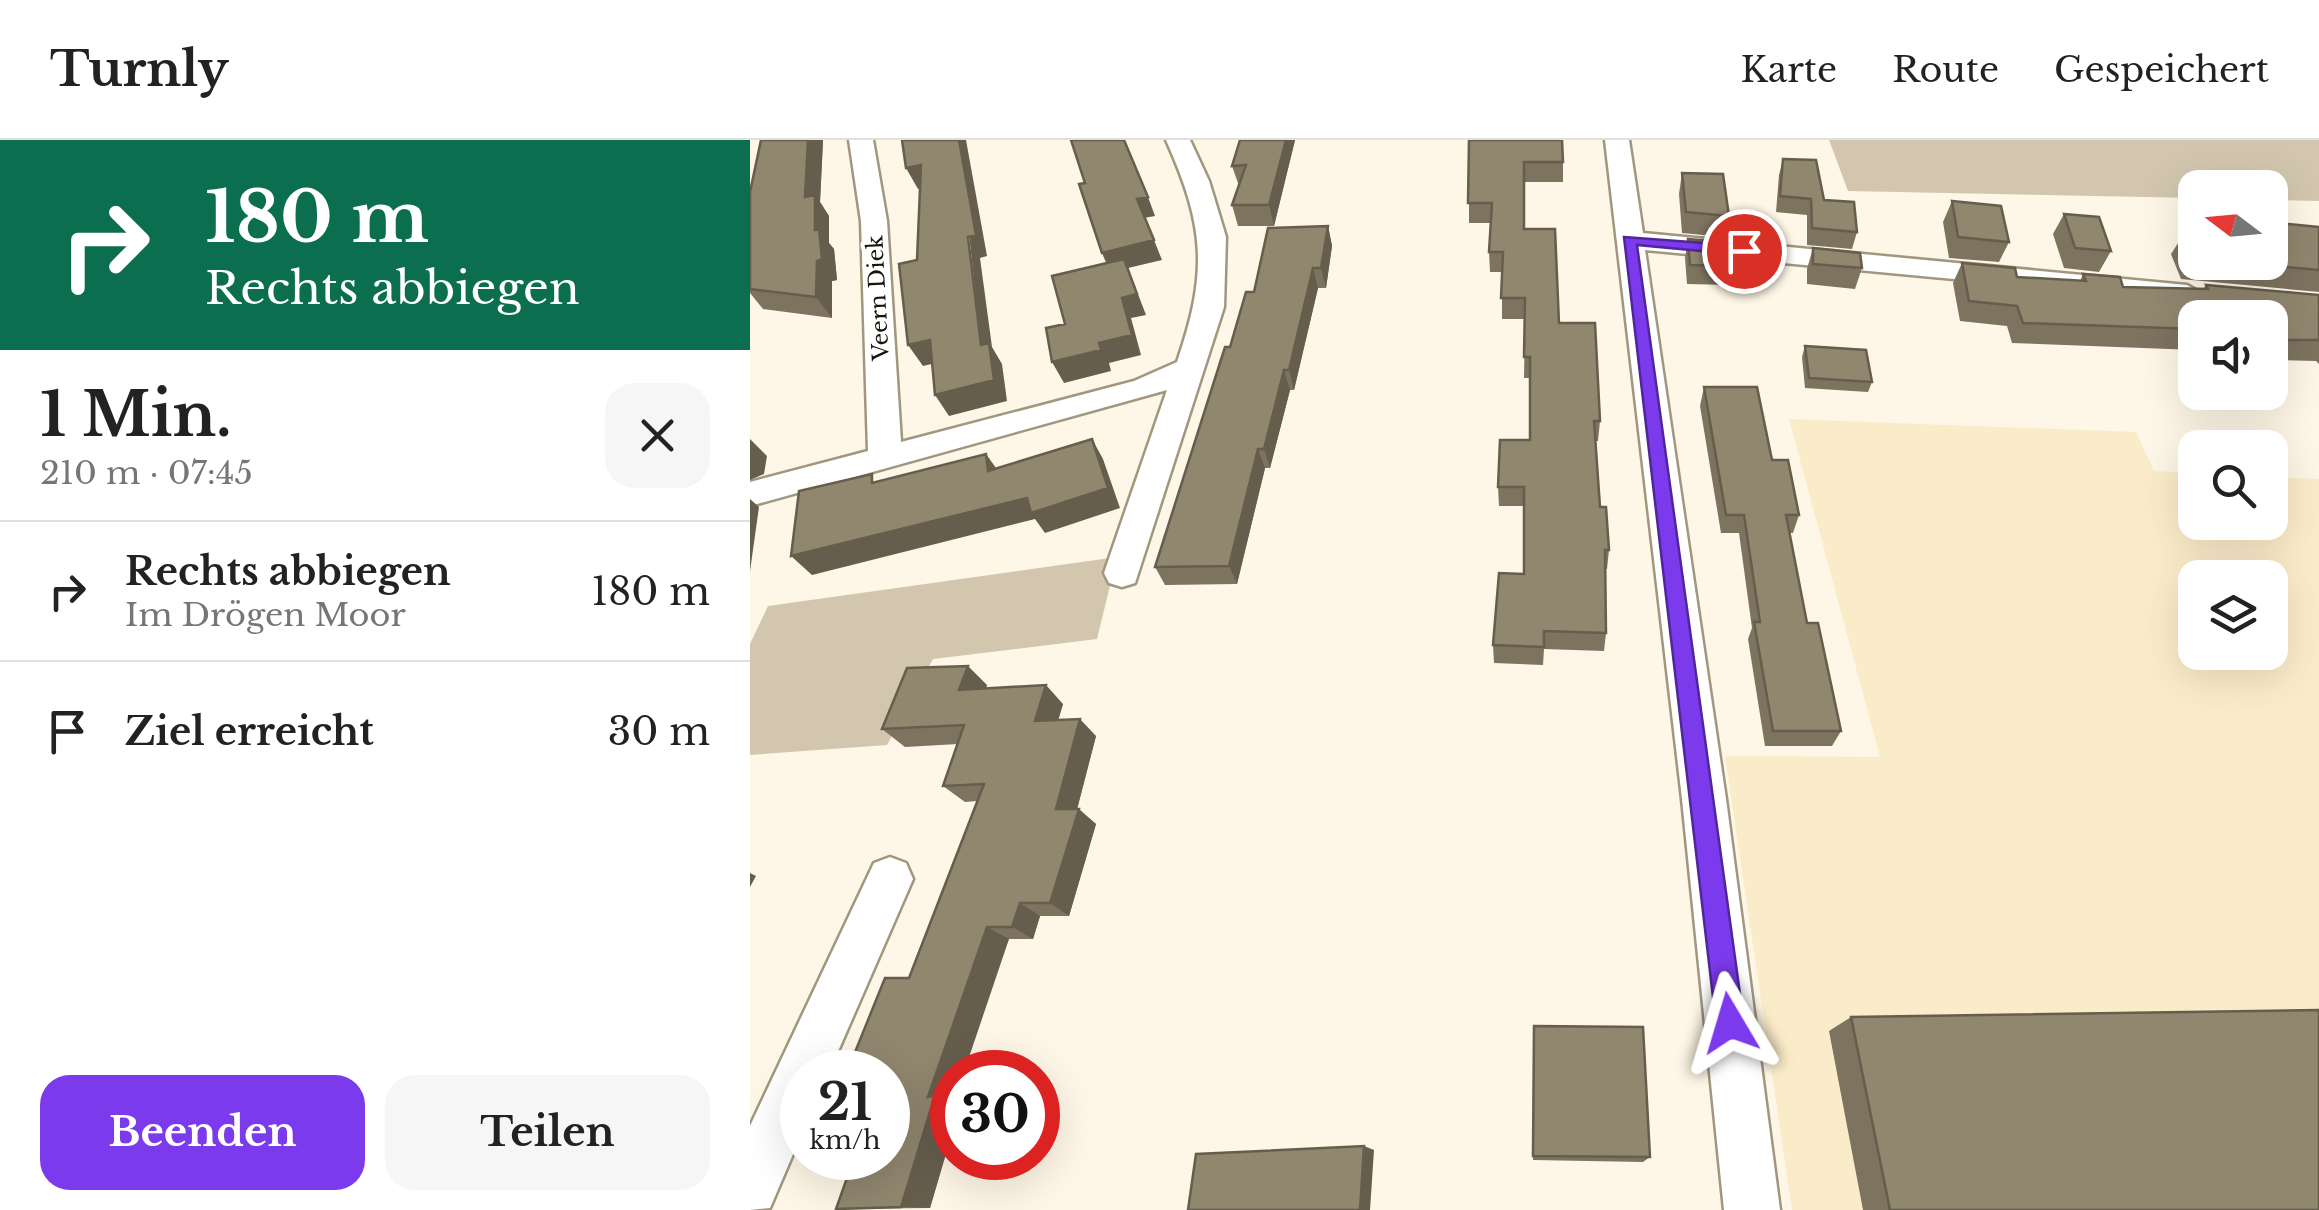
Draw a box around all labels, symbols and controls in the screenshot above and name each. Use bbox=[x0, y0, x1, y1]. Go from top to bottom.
text: Turnly bbox=[50, 39, 229, 99]
text: Karte bbox=[1741, 48, 1837, 91]
text: Route bbox=[1892, 48, 1999, 91]
text: Gespeichert bbox=[2054, 48, 2269, 91]
north arrow bbox=[2178, 170, 2288, 280]
map controls bbox=[2178, 170, 2288, 670]
text: 180 m bbox=[205, 174, 429, 261]
icon: right bbox=[40, 180, 170, 310]
pin bbox=[1702, 209, 1787, 294]
icon: arrive bbox=[1717, 224, 1772, 279]
street label: Veern Diek bbox=[861, 234, 895, 362]
text: Rechts abbiegen bbox=[205, 260, 580, 316]
button: sound bbox=[2178, 300, 2288, 410]
text: 1 Min. bbox=[40, 378, 232, 452]
button: close bbox=[605, 383, 710, 488]
button: search bbox=[2178, 430, 2288, 540]
text: 210 m · 07:45 bbox=[40, 453, 253, 493]
text: Rechts abbiegen bbox=[125, 548, 451, 595]
button: layers bbox=[2178, 560, 2288, 670]
icon: right bbox=[40, 564, 95, 619]
text: 180 m bbox=[591, 568, 710, 615]
text: Im Drögen Moor bbox=[125, 595, 406, 635]
icon: arrive bbox=[40, 704, 95, 759]
text: Ziel erreicht bbox=[125, 708, 374, 755]
text: 30 m bbox=[608, 708, 710, 755]
position arrow bbox=[1678, 971, 1782, 1075]
speed limit sign: 30 bbox=[930, 1050, 1060, 1180]
text: 21 bbox=[818, 1071, 872, 1134]
button: Beenden bbox=[40, 1075, 365, 1190]
button: Teilen bbox=[385, 1075, 710, 1190]
text: km/h bbox=[810, 1125, 880, 1156]

